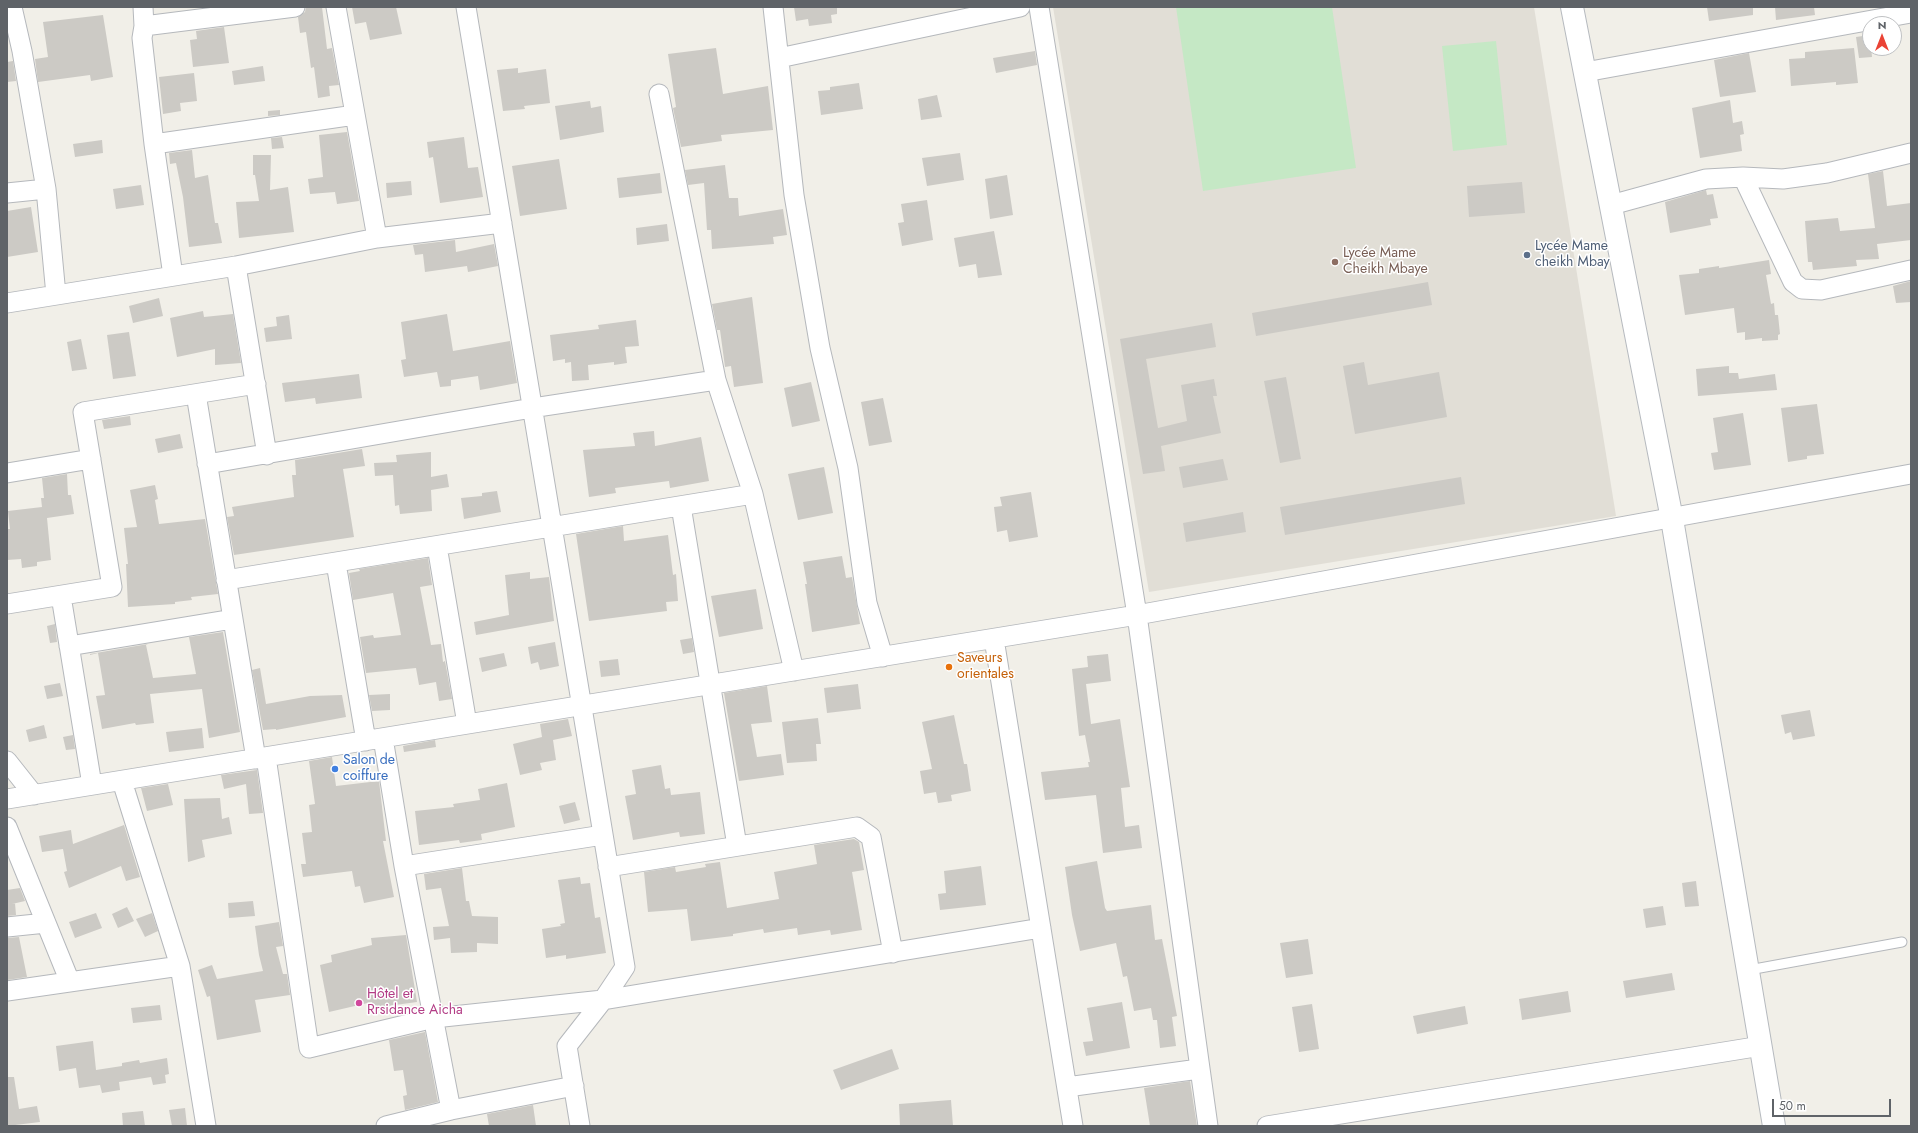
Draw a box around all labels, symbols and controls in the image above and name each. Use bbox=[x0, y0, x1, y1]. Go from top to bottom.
north arrow bbox=[1862, 16, 1902, 56]
text: N bbox=[1878, 17, 1886, 33]
place label: Lycée Mame cheikh Mbay bbox=[1535, 239, 1610, 272]
place label: Lycée Mame Cheikh Mbaye bbox=[1343, 246, 1428, 278]
marker: Lycée Mame cheikh Mbay bbox=[1522, 250, 1532, 260]
marker: Lycée Mame Cheikh Mbaye bbox=[1330, 257, 1340, 267]
place label: Saveurs orientales bbox=[957, 651, 1014, 684]
marker: Saveurs orientales bbox=[944, 662, 954, 672]
place label: Salon de coiffure bbox=[343, 753, 395, 786]
marker: Salon de coiffure bbox=[330, 764, 340, 774]
place label: Hôtel et Rrsidance Aicha bbox=[367, 987, 463, 1020]
marker: Hôtel et Rrsidance Aicha bbox=[354, 998, 364, 1008]
scale bar bbox=[1774, 1091, 1893, 1117]
text: 50 m bbox=[1779, 1097, 1806, 1115]

